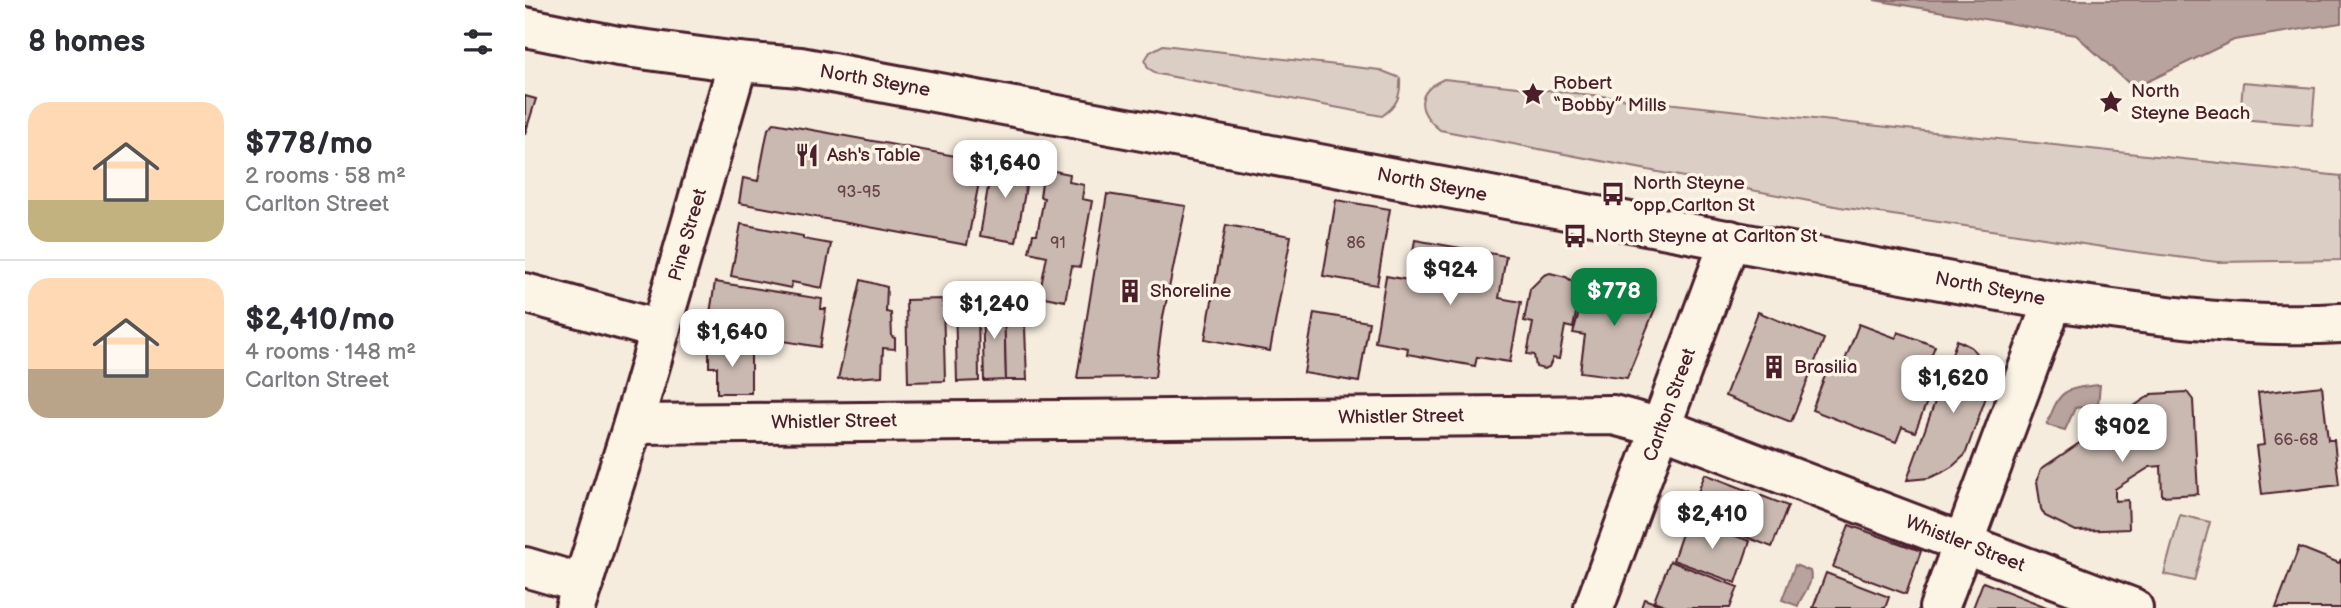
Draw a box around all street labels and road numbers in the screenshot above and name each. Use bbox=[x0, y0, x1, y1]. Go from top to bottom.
street label: North Steyne bbox=[818, 60, 932, 102]
street label: North Steyne bbox=[1375, 163, 1489, 207]
street label: Pine Street bbox=[664, 186, 712, 284]
street label: North Steyne bbox=[1933, 267, 2047, 311]
street label: Carlton Street bbox=[1639, 345, 1701, 465]
street label: Whistler Street bbox=[1338, 404, 1464, 430]
street label: Whistler Street bbox=[771, 409, 897, 435]
street label: Whistler Street bbox=[1902, 511, 2028, 577]

